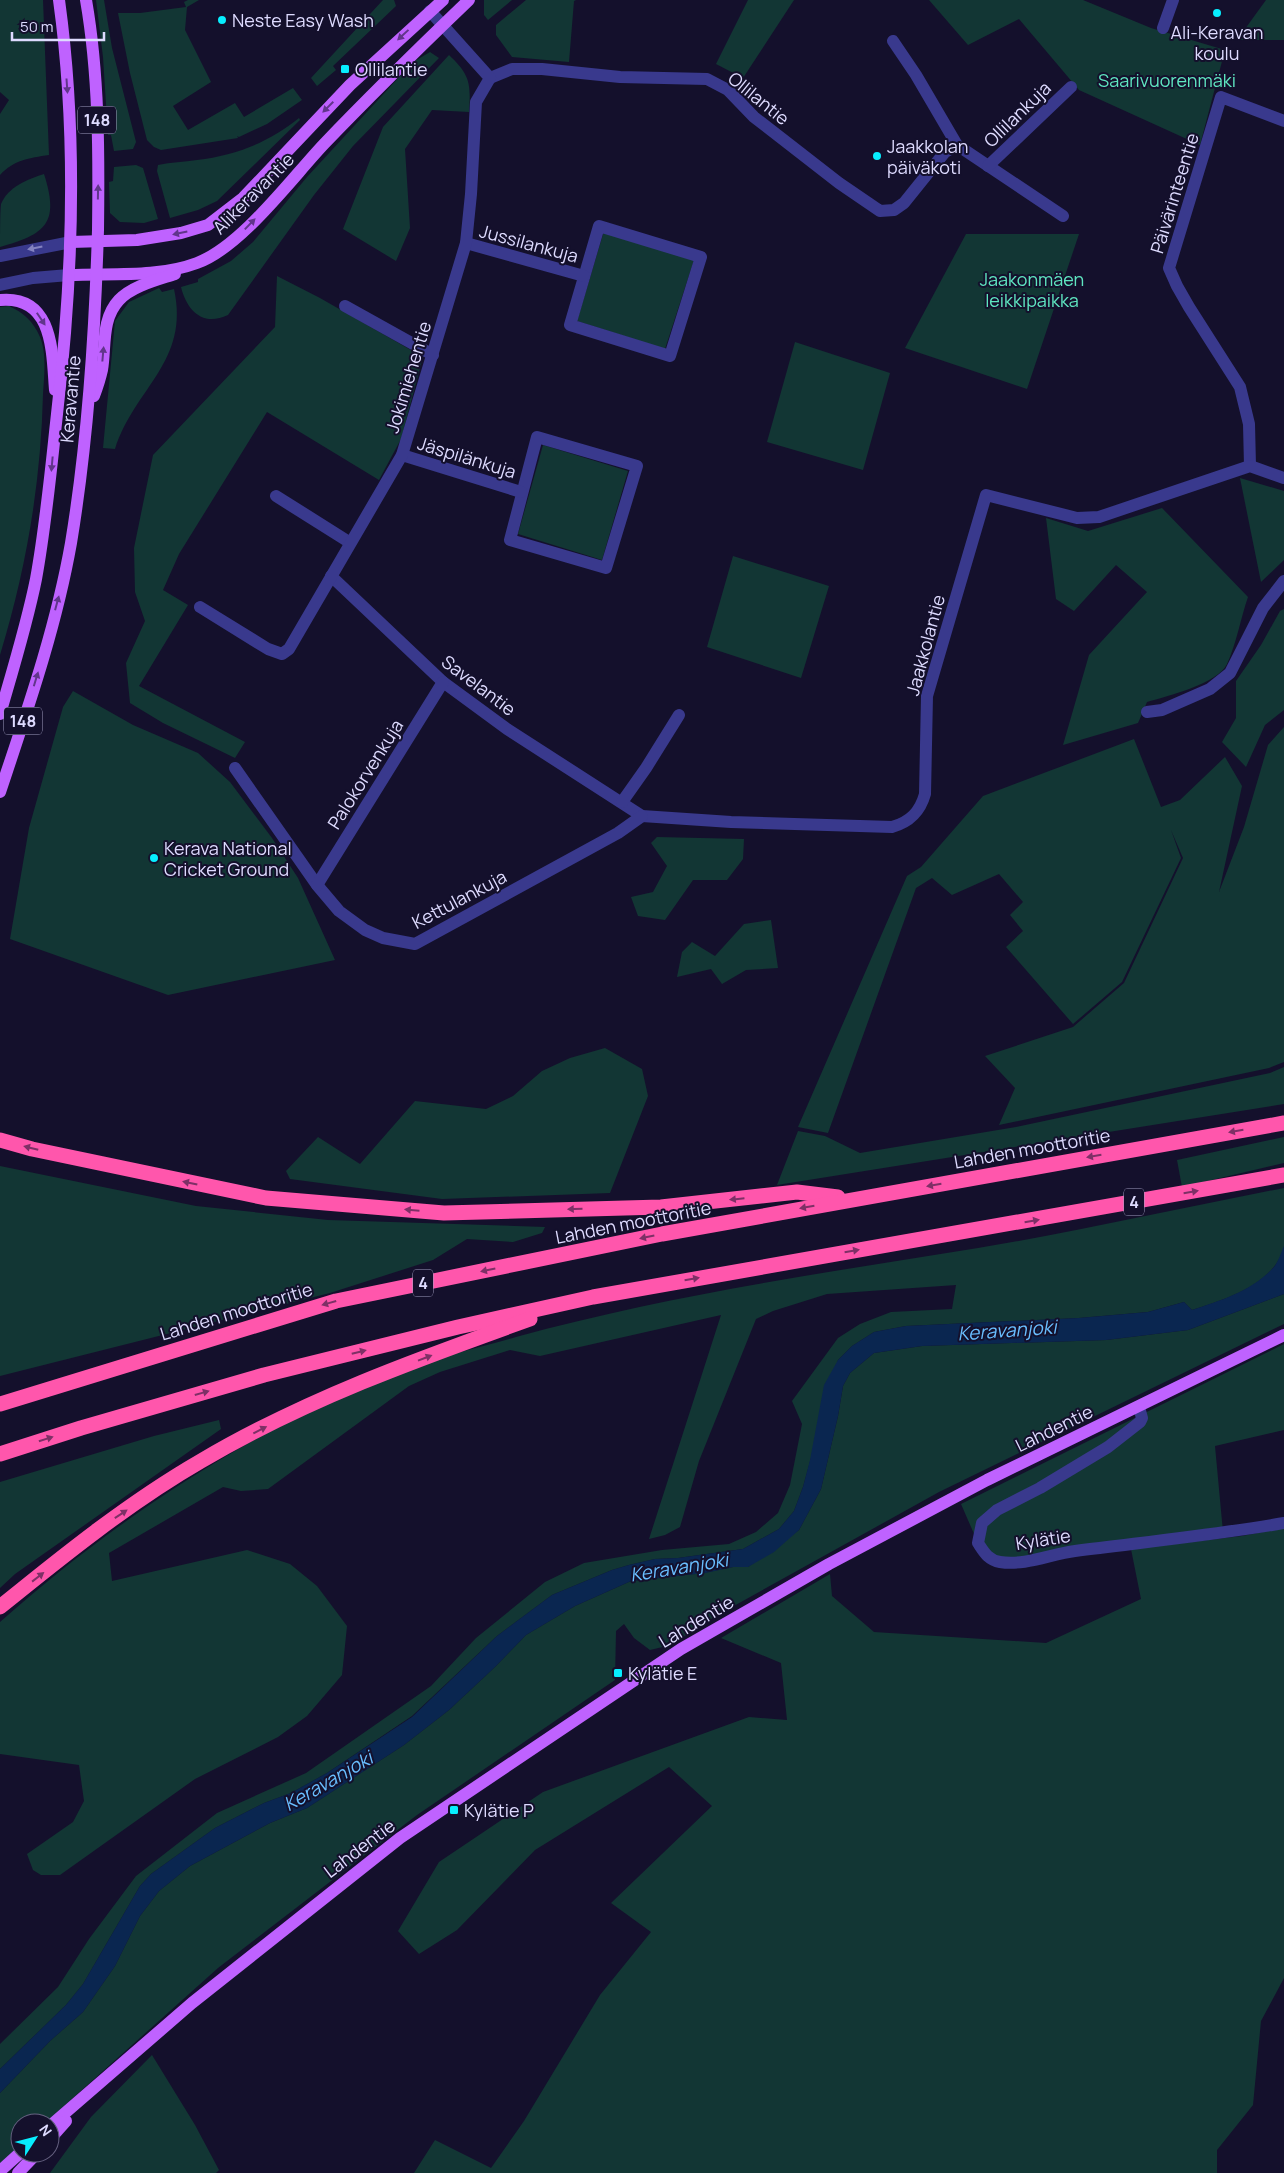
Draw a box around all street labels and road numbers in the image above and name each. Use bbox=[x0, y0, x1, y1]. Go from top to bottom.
street label: Ollilantie bbox=[723, 66, 795, 130]
street label: Ollilankuja bbox=[978, 76, 1056, 152]
road number: 148 bbox=[78, 106, 116, 134]
street label: Päivärinteentie bbox=[1144, 130, 1204, 256]
street label: Alikeravantie bbox=[207, 147, 299, 239]
street label: Jussilankuja bbox=[477, 218, 581, 268]
street label: Jokimiehentie bbox=[380, 318, 436, 436]
street label: Keravantie bbox=[54, 354, 86, 444]
street label: Jäspilänkuja bbox=[415, 431, 519, 483]
street label: Jaakkolantie bbox=[900, 592, 950, 698]
street label: Savelantie bbox=[437, 649, 521, 721]
road number: 148 bbox=[4, 708, 42, 734]
street label: Palokorvenkuja bbox=[322, 715, 408, 833]
street label: Kettulankuja bbox=[408, 864, 510, 934]
street label: Lahden moottoritie bbox=[952, 1122, 1112, 1174]
road number: 4 bbox=[1124, 1188, 1144, 1216]
street label: Lahden moottoritie bbox=[553, 1195, 713, 1249]
road number: 4 bbox=[413, 1270, 433, 1296]
street label: Lahden moottoritie bbox=[157, 1276, 315, 1346]
street label: Lahdentie bbox=[1011, 1399, 1097, 1457]
street label: Kylätie bbox=[1014, 1523, 1072, 1555]
street label: Lahdentie bbox=[654, 1589, 738, 1653]
street label: Lahdentie bbox=[318, 1813, 400, 1883]

